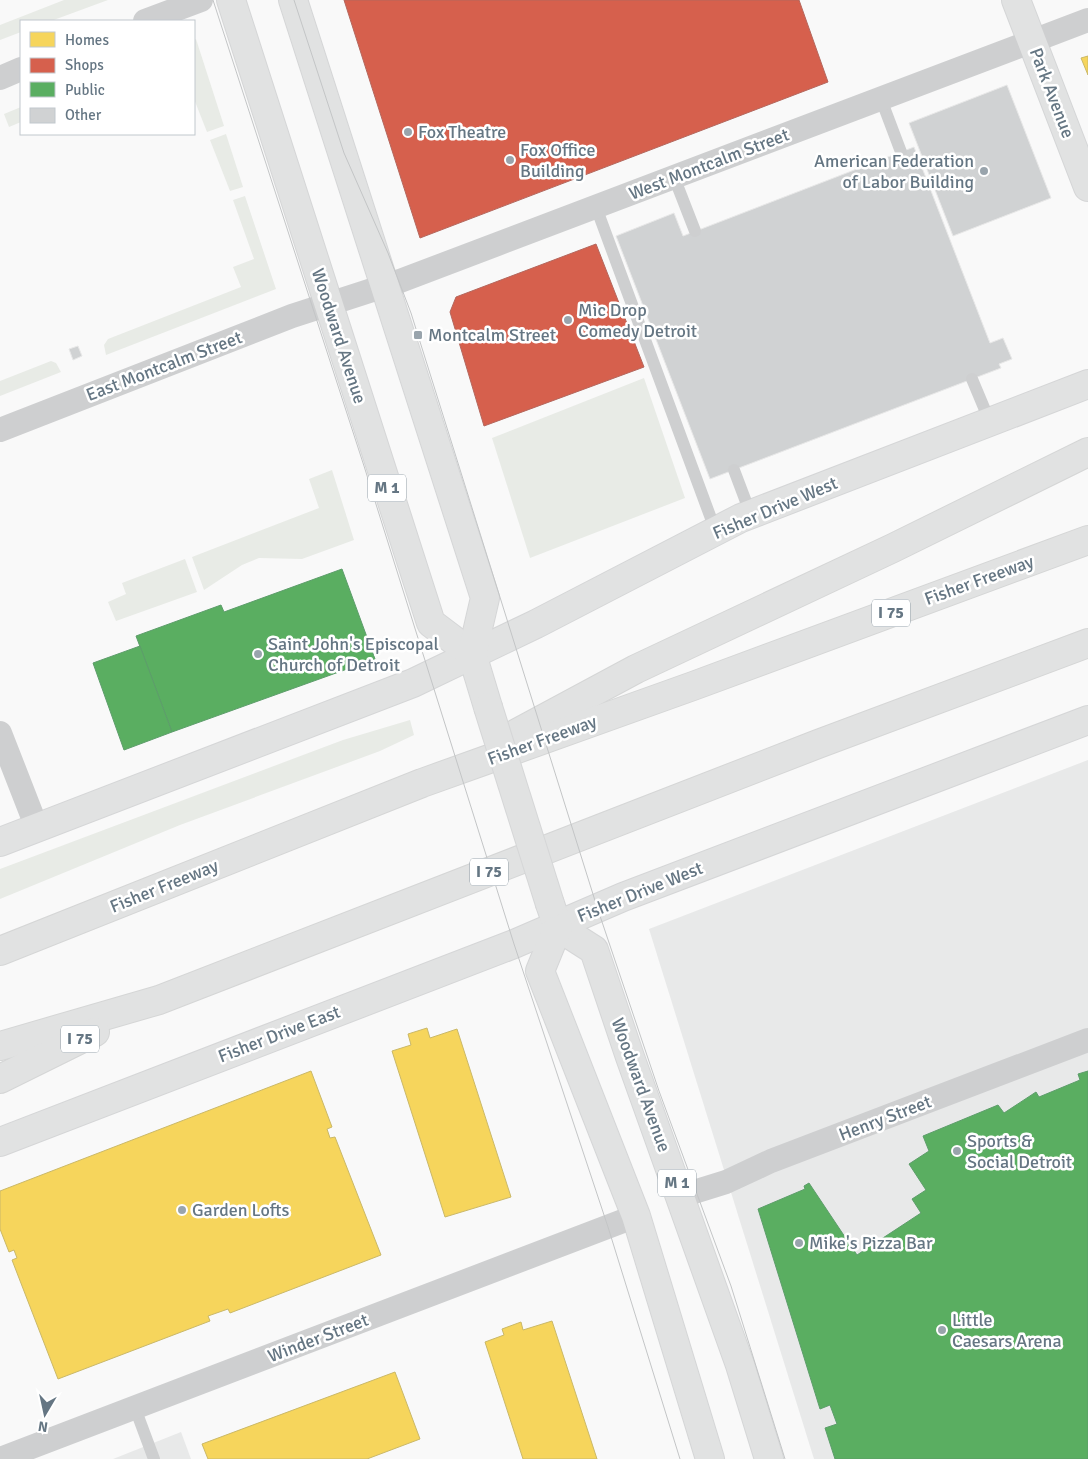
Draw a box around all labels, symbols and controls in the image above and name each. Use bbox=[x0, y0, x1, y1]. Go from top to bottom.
legend bbox=[20, 20, 195, 135]
text: Homes bbox=[65, 31, 109, 49]
street label: Park Avenue bbox=[1025, 45, 1079, 141]
text: Shops bbox=[65, 56, 104, 74]
text: Public bbox=[65, 81, 105, 99]
text: Other bbox=[65, 106, 102, 124]
place label: Fox Theatre bbox=[418, 121, 506, 143]
street label: West Montcalm Street bbox=[626, 123, 792, 205]
marker: Fox Theatre bbox=[402, 126, 414, 138]
place label: Fox Office Building bbox=[520, 139, 595, 182]
place label: American Federation of Labor Building bbox=[814, 150, 974, 193]
marker: Fox Office Building bbox=[504, 154, 516, 166]
marker: American Federation of Labor Building bbox=[978, 165, 990, 177]
street label: Woodward Avenue bbox=[307, 266, 371, 406]
place label: Mic Drop Comedy Detroit bbox=[578, 299, 697, 342]
marker: Mic Drop Comedy Detroit bbox=[562, 314, 574, 326]
place label: Montcalm Street bbox=[428, 324, 556, 346]
street label: East Montcalm Street bbox=[83, 326, 245, 406]
marker: Montcalm Street bbox=[412, 329, 424, 341]
street label: Fisher Drive West bbox=[709, 472, 841, 544]
road number: M 1 bbox=[368, 474, 406, 502]
street label: Fisher Freeway bbox=[921, 550, 1037, 610]
road number: I 75 bbox=[872, 600, 910, 626]
place label: Saint John's Episcopal Church of Detroit bbox=[268, 633, 439, 676]
marker: Saint John's Episcopal Church of Detroit bbox=[252, 648, 264, 660]
street label: Fisher Freeway bbox=[484, 710, 600, 770]
street label: Fisher Freeway bbox=[107, 854, 222, 918]
street label: Fisher Drive West bbox=[574, 857, 706, 927]
road number: I 75 bbox=[470, 859, 508, 886]
street label: Fisher Drive East bbox=[215, 1001, 343, 1067]
street label: Woodward Avenue bbox=[607, 1015, 675, 1155]
road number: I 75 bbox=[61, 1026, 99, 1052]
street label: Henry Street bbox=[836, 1090, 934, 1146]
place label: Sports & Social Detroit bbox=[967, 1130, 1072, 1173]
marker: Sports & Social Detroit bbox=[951, 1145, 963, 1157]
road number: M 1 bbox=[658, 1170, 696, 1196]
place label: Garden Lofts bbox=[192, 1199, 289, 1221]
marker: Garden Lofts bbox=[176, 1204, 188, 1216]
place label: Mike's Pizza Bar bbox=[809, 1232, 933, 1254]
marker: Mike's Pizza Bar bbox=[793, 1237, 805, 1249]
street label: Winder Street bbox=[265, 1309, 371, 1367]
place label: Little Caesars Arena bbox=[952, 1309, 1062, 1352]
marker: Little Caesars Arena bbox=[936, 1324, 948, 1336]
north arrow bbox=[20, 1389, 70, 1439]
text: N bbox=[37, 1417, 49, 1436]

